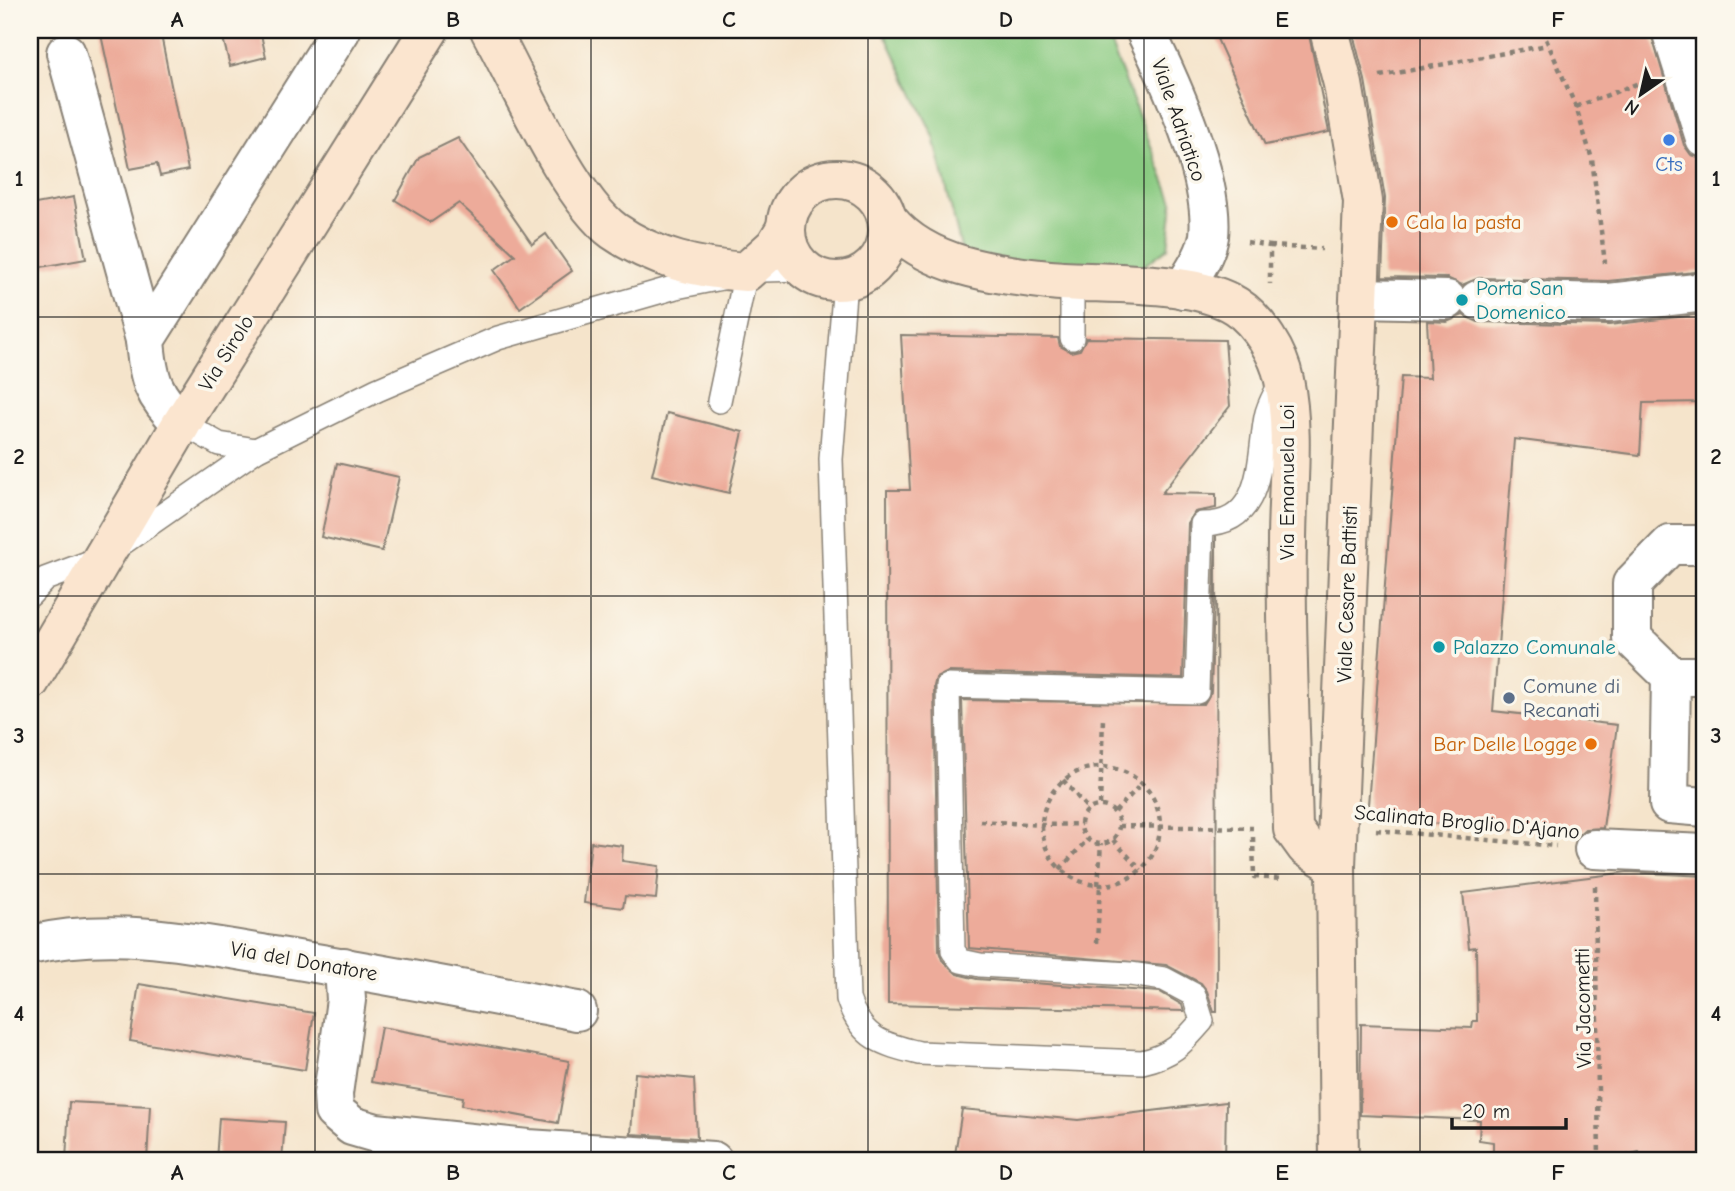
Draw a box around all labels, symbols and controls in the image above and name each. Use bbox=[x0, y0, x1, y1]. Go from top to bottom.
text: A bbox=[171, 6, 184, 33]
text: B bbox=[446, 6, 460, 33]
text: C bbox=[722, 6, 736, 33]
text: D bbox=[999, 6, 1013, 33]
text: E bbox=[1275, 6, 1289, 33]
text: F bbox=[1551, 6, 1565, 33]
street label: Viale Adriatico bbox=[1147, 55, 1211, 185]
north arrow bbox=[1606, 60, 1676, 130]
text: N bbox=[1621, 95, 1643, 120]
marker: Cts bbox=[1661, 132, 1677, 148]
place label: Cts bbox=[1655, 152, 1683, 176]
text: 1 bbox=[14, 165, 24, 192]
text: 1 bbox=[1711, 165, 1721, 192]
place label: Cala la pasta bbox=[1406, 210, 1522, 234]
marker: Cala la pasta bbox=[1384, 214, 1400, 230]
place label: Porta San Domenico bbox=[1476, 276, 1566, 324]
marker: Porta San Domenico bbox=[1454, 292, 1470, 308]
street label: Via Sirolo bbox=[193, 311, 259, 395]
street label: Via Emanuela Loi bbox=[1275, 404, 1299, 560]
text: 2 bbox=[13, 443, 25, 470]
text: 2 bbox=[1710, 443, 1722, 470]
street label: Viale Cesare Battisti bbox=[1332, 505, 1362, 683]
place label: Palazzo Comunale bbox=[1453, 635, 1616, 659]
marker: Palazzo Comunale bbox=[1431, 639, 1447, 655]
place label: Comune di Recanati bbox=[1523, 674, 1620, 722]
marker: Comune di Recanati bbox=[1501, 690, 1517, 706]
text: 3 bbox=[13, 722, 25, 749]
text: 3 bbox=[1710, 722, 1722, 749]
place label: Bar Delle Logge bbox=[1433, 732, 1577, 756]
marker: Bar Delle Logge bbox=[1583, 736, 1599, 752]
street label: Scalinata Broglio D'Ajano bbox=[1353, 800, 1581, 844]
street label: Via del Donatore bbox=[229, 936, 379, 986]
street label: Via Jacometti bbox=[1570, 948, 1596, 1068]
text: 4 bbox=[14, 1000, 25, 1027]
text: 4 bbox=[1711, 1000, 1722, 1027]
scale bar bbox=[1452, 1086, 1565, 1130]
text: 20 m bbox=[1462, 1099, 1510, 1123]
text: A bbox=[171, 1159, 184, 1186]
text: B bbox=[446, 1159, 460, 1186]
text: C bbox=[722, 1159, 736, 1186]
text: D bbox=[999, 1159, 1013, 1186]
text: E bbox=[1275, 1159, 1289, 1186]
text: F bbox=[1551, 1159, 1565, 1186]

